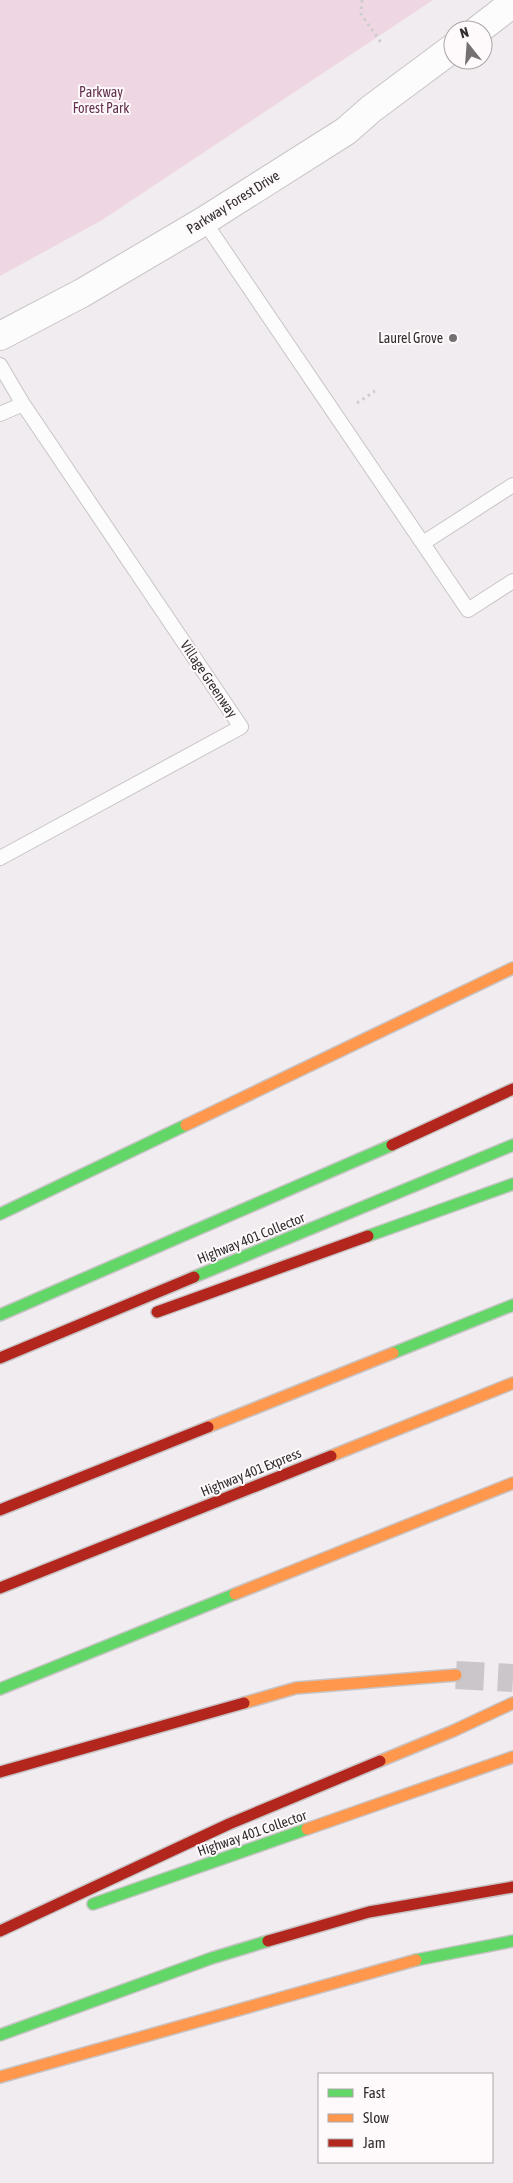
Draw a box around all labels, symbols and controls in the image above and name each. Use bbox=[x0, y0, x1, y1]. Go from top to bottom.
north arrow bbox=[443, 20, 493, 70]
text: N bbox=[458, 24, 470, 41]
park label: Parkway Forest Park bbox=[73, 84, 129, 116]
street label: Parkway Forest Drive bbox=[184, 167, 282, 237]
place label: Laurel Grove bbox=[378, 330, 443, 346]
marker: Laurel Grove bbox=[447, 332, 459, 344]
street label: Village Greenway bbox=[177, 637, 241, 721]
street label: Highway 401 Collector bbox=[195, 1209, 308, 1267]
street label: Highway 401 Express bbox=[198, 1445, 304, 1499]
street label: Highway 401 Collector bbox=[195, 1807, 310, 1859]
legend bbox=[318, 2073, 493, 2163]
text: Fast bbox=[363, 2084, 385, 2101]
text: Slow bbox=[363, 2109, 389, 2126]
text: Jam bbox=[363, 2134, 386, 2151]

